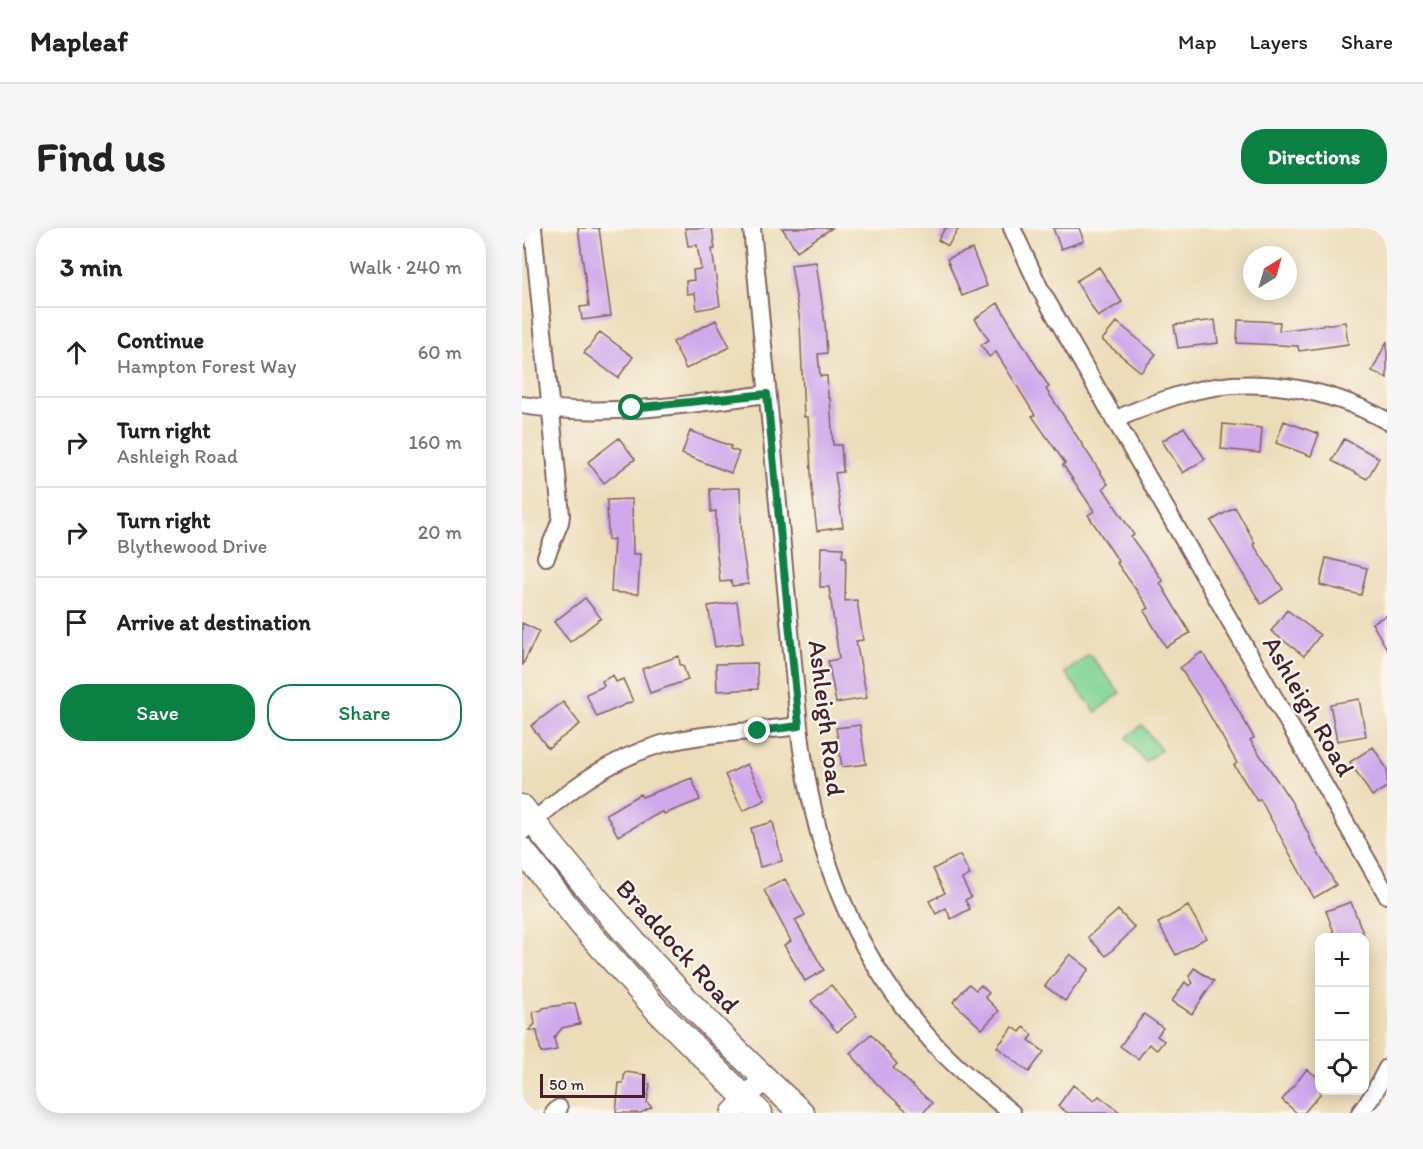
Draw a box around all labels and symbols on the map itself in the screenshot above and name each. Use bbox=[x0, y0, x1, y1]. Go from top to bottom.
north arrow bbox=[1243, 246, 1297, 300]
route start bbox=[618, 394, 644, 420]
street label: Ashleigh Road bbox=[1256, 630, 1362, 782]
street label: Ashleigh Road bbox=[802, 638, 852, 798]
route end bbox=[744, 717, 770, 743]
street label: Braddock Road bbox=[609, 872, 747, 1020]
scale bar bbox=[540, 1071, 645, 1098]

